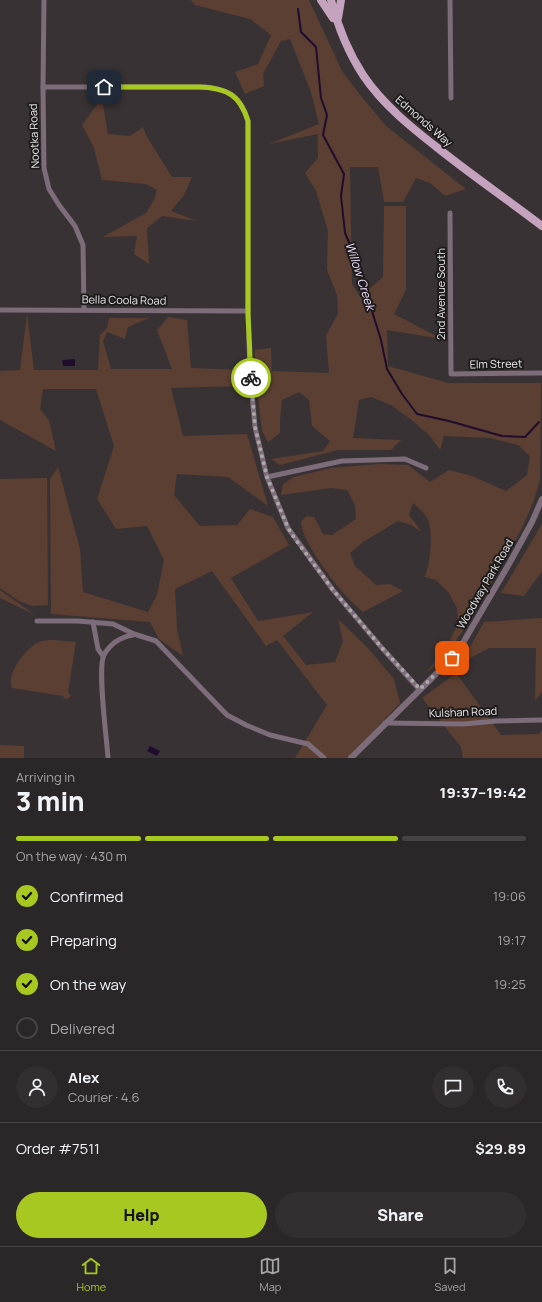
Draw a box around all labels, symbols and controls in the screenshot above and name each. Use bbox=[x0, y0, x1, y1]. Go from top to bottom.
pin bbox=[87, 70, 121, 104]
icon: home bbox=[93, 76, 115, 98]
street label: Edmonds Way bbox=[393, 92, 456, 150]
street label: Nootka Road bbox=[25, 103, 42, 169]
water label: Willow Creek bbox=[341, 240, 380, 314]
street label: 2nd Avenue South bbox=[433, 248, 448, 340]
street label: Bella Coola Road bbox=[82, 291, 166, 308]
street label: Elm Street bbox=[470, 356, 522, 371]
courier bbox=[231, 358, 271, 398]
icon: bike bbox=[240, 367, 262, 389]
street label: Woodway Park Road bbox=[453, 536, 516, 631]
pin bbox=[435, 641, 469, 675]
icon: bag bbox=[441, 647, 463, 669]
street label: Kulshan Road bbox=[428, 703, 497, 720]
text: Arriving in bbox=[16, 768, 75, 786]
text: 19:37–19:42 bbox=[440, 782, 526, 803]
text: 3 min bbox=[16, 783, 85, 819]
text: On the way · 430 m bbox=[16, 847, 127, 865]
icon: check bbox=[16, 885, 38, 907]
text: Confirmed bbox=[50, 886, 123, 907]
text: 19:06 bbox=[493, 887, 526, 905]
icon: check bbox=[16, 929, 38, 951]
text: Preparing bbox=[50, 930, 117, 951]
text: 19:17 bbox=[497, 931, 526, 949]
icon: check bbox=[16, 973, 38, 995]
text: On the way bbox=[50, 974, 126, 995]
text: 19:25 bbox=[494, 975, 526, 993]
text: Delivered bbox=[50, 1018, 115, 1039]
button: person bbox=[16, 1066, 58, 1108]
button: chat bbox=[432, 1066, 474, 1108]
button: phone bbox=[484, 1066, 526, 1108]
text: Alex bbox=[68, 1067, 99, 1088]
text: Courier · 4.6 bbox=[68, 1088, 140, 1106]
text: Order #7511 bbox=[16, 1138, 100, 1159]
text: $29.89 bbox=[475, 1138, 526, 1159]
button: Help bbox=[16, 1192, 267, 1238]
button: Share bbox=[275, 1192, 526, 1238]
tab: Home bbox=[77, 1255, 106, 1294]
tab: Map bbox=[259, 1255, 281, 1294]
tab: Saved bbox=[434, 1255, 465, 1294]

